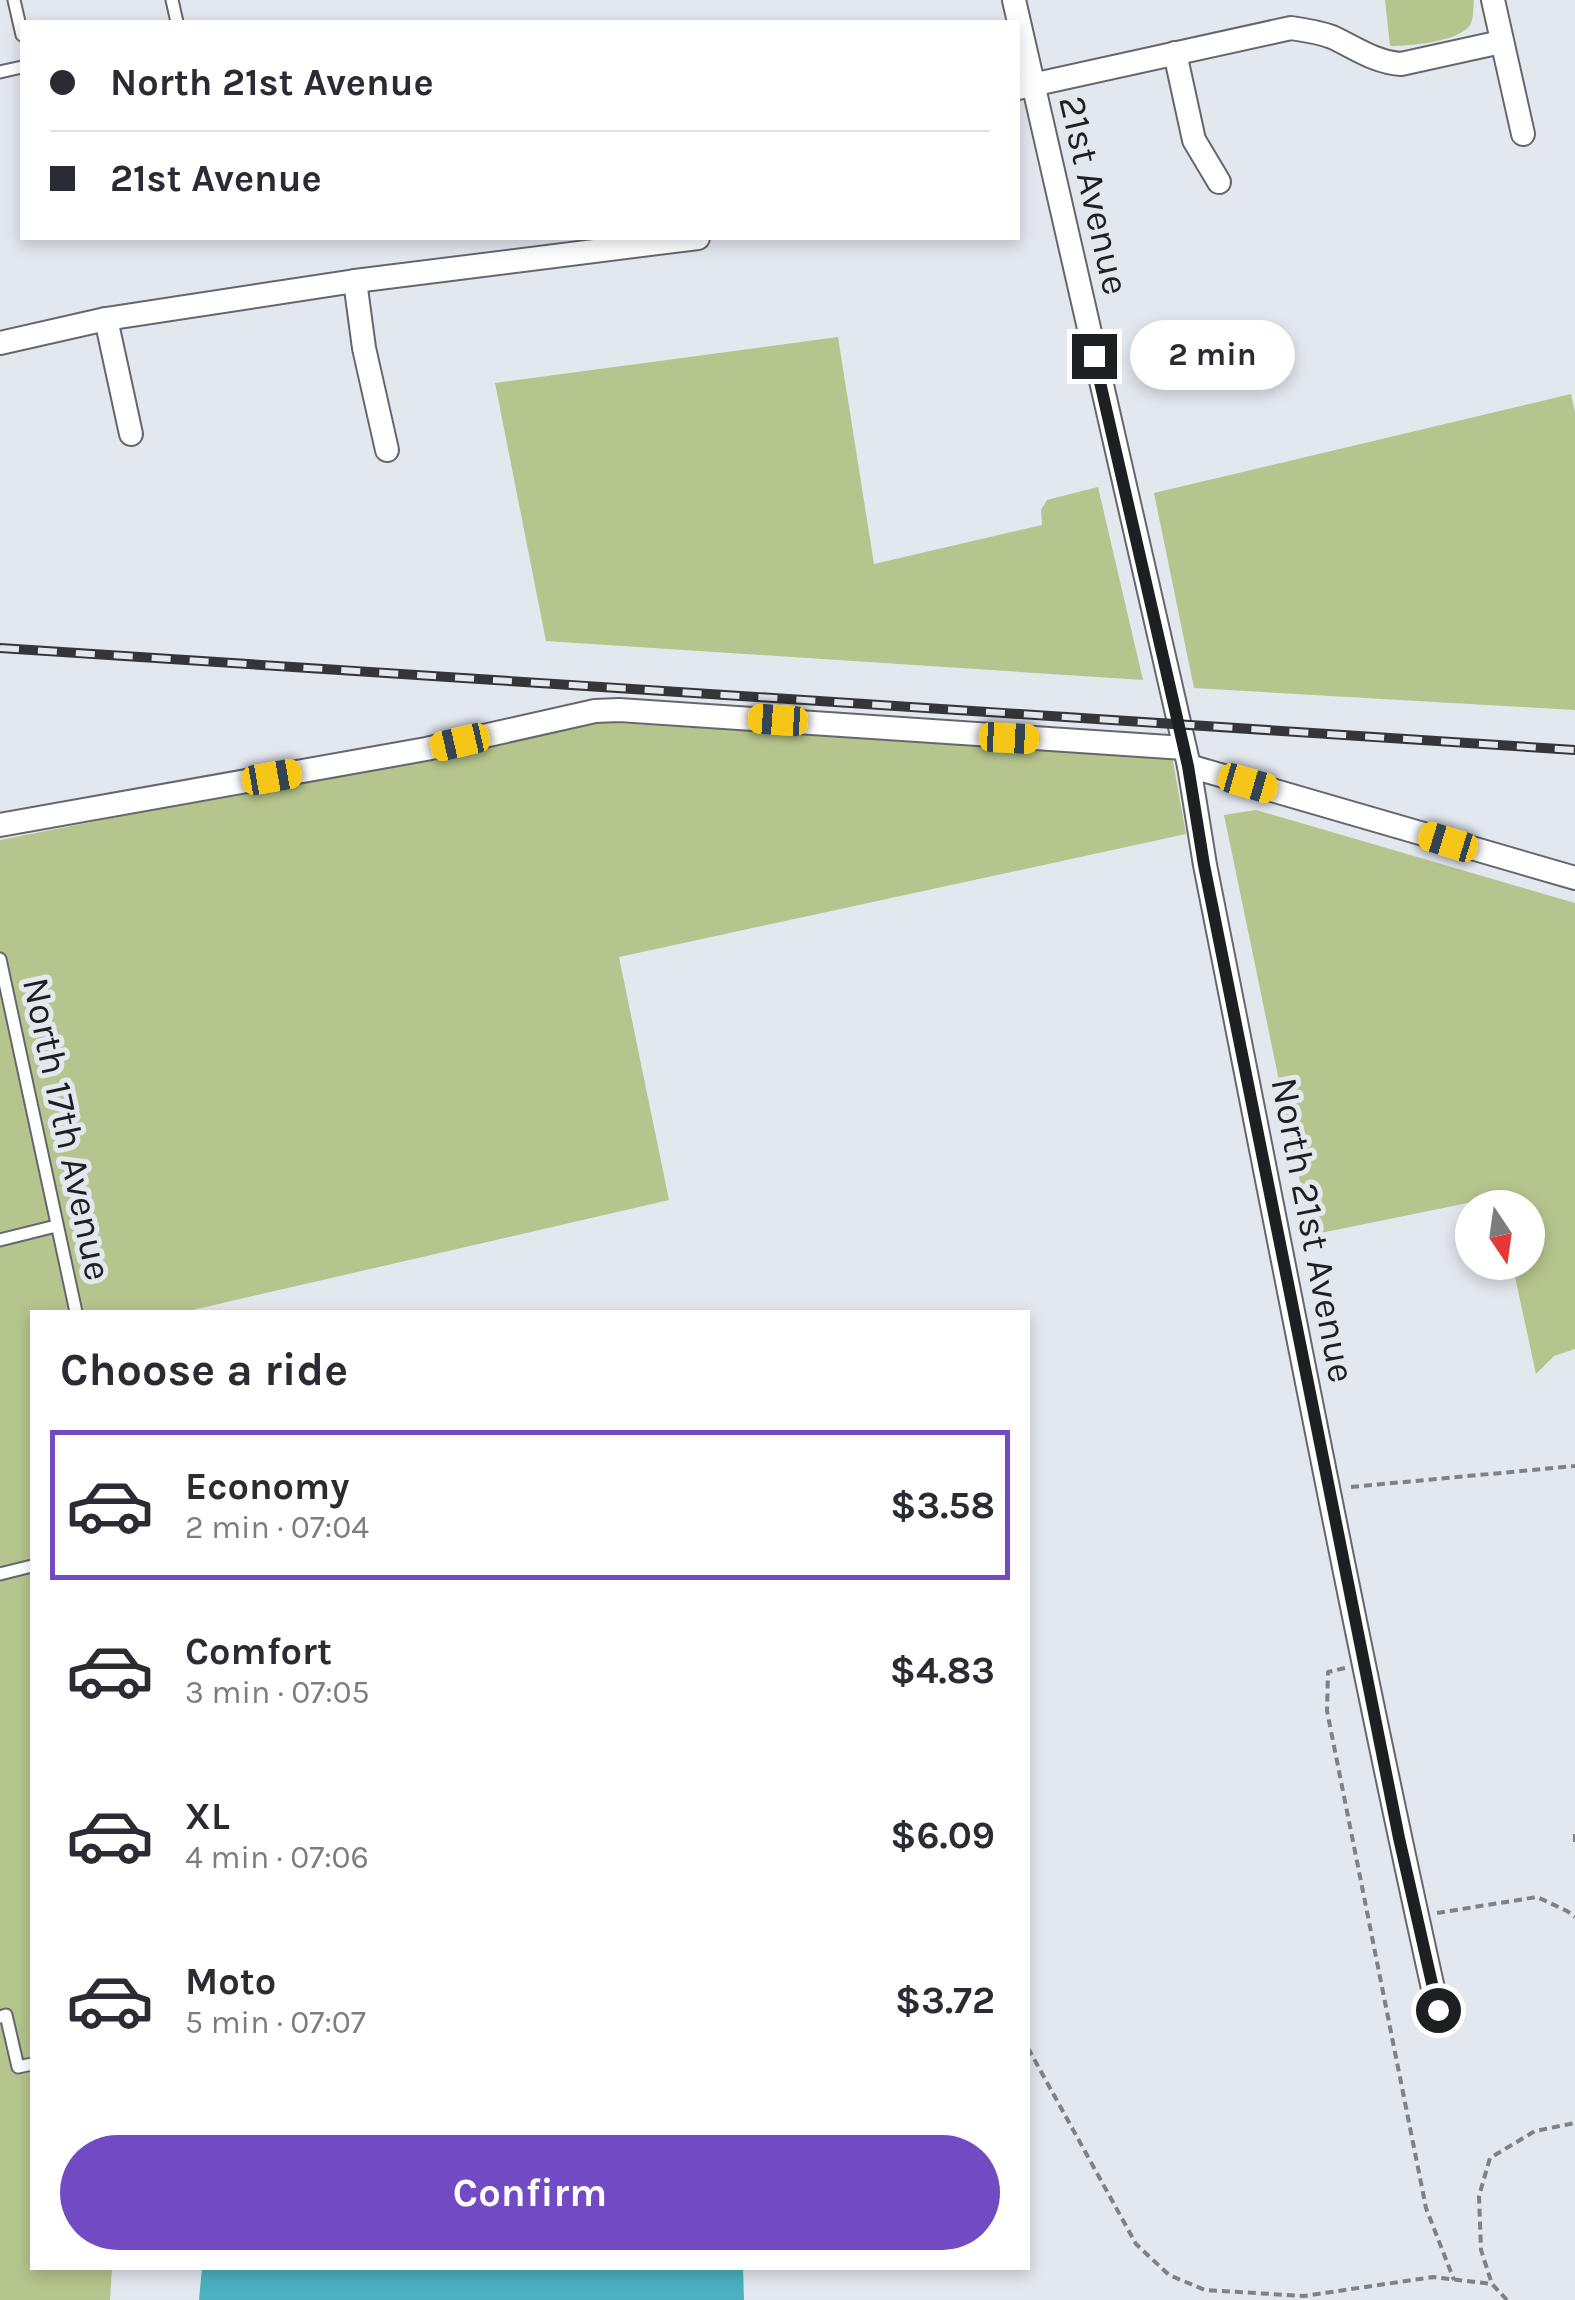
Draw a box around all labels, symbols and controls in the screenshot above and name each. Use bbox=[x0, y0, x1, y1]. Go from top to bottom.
text: North 21st Avenue bbox=[110, 60, 434, 105]
street label: 21st Avenue bbox=[1049, 91, 1139, 299]
text: 21st Avenue bbox=[110, 156, 322, 201]
callout: 2 min bbox=[1129, 321, 1294, 391]
route end bbox=[1072, 334, 1117, 379]
text: 2 min bbox=[1168, 336, 1257, 373]
car bbox=[747, 703, 809, 737]
car bbox=[427, 721, 493, 763]
car bbox=[978, 721, 1040, 755]
car bbox=[240, 757, 304, 797]
car bbox=[1215, 760, 1281, 806]
car bbox=[1415, 819, 1481, 865]
street label: North 17th Avenue bbox=[13, 973, 121, 1285]
street label: North 21st Avenue bbox=[1261, 1074, 1365, 1386]
north arrow bbox=[1455, 1190, 1545, 1280]
map controls bbox=[1455, 1190, 1545, 1280]
text: Choose a ride bbox=[60, 1344, 348, 1396]
icon: car bbox=[65, 1460, 155, 1550]
text: Economy bbox=[185, 1464, 349, 1509]
text: $3.58 bbox=[890, 1483, 995, 1528]
text: 2 min · 07:04 bbox=[185, 1509, 369, 1546]
icon: car bbox=[65, 1625, 155, 1715]
text: Comfort bbox=[185, 1629, 332, 1674]
text: $4.83 bbox=[890, 1648, 995, 1693]
text: 3 min · 07:05 bbox=[185, 1674, 370, 1711]
icon: car bbox=[65, 1790, 155, 1880]
text: XL bbox=[185, 1794, 230, 1839]
text: $6.09 bbox=[890, 1813, 995, 1858]
text: 4 min · 07:06 bbox=[185, 1839, 369, 1876]
icon: car bbox=[65, 1955, 155, 2045]
text: Moto bbox=[185, 1959, 276, 2004]
text: $3.72 bbox=[895, 1978, 995, 2023]
route start bbox=[1416, 1988, 1461, 2033]
text: 5 min · 07:07 bbox=[185, 2004, 366, 2041]
button: Confirm bbox=[60, 2135, 1000, 2250]

